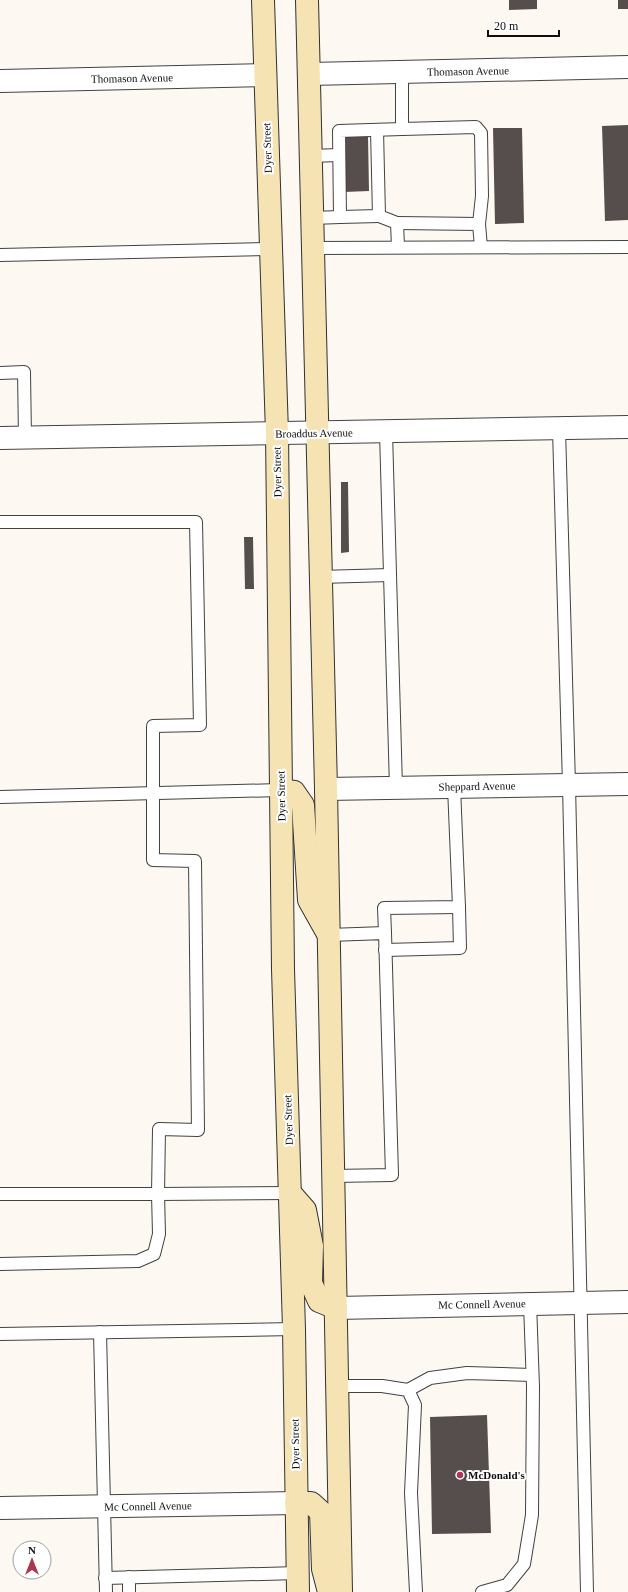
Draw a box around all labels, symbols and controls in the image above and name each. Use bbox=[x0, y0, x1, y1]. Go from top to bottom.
scale bar bbox=[488, 12, 559, 38]
text: 20 m bbox=[494, 19, 519, 33]
street label: Thomason Avenue bbox=[427, 64, 509, 78]
street label: Thomason Avenue bbox=[91, 71, 173, 85]
street label: Dyer Street bbox=[260, 123, 274, 173]
street label: Broaddus Avenue bbox=[275, 426, 353, 440]
street label: Dyer Street bbox=[271, 447, 283, 497]
street label: Dyer Street bbox=[275, 771, 287, 821]
street label: Sheppard Avenue bbox=[438, 779, 516, 793]
street label: Dyer Street bbox=[281, 1095, 295, 1145]
street label: Mc Connell Avenue bbox=[438, 1297, 526, 1311]
street label: Dyer Street bbox=[289, 1419, 301, 1469]
place label: McDonald's bbox=[468, 1469, 526, 1481]
marker: McDonald's bbox=[455, 1470, 465, 1480]
street label: Mc Connell Avenue bbox=[104, 1499, 192, 1513]
north arrow bbox=[12, 1540, 52, 1580]
text: N bbox=[28, 1544, 36, 1556]

